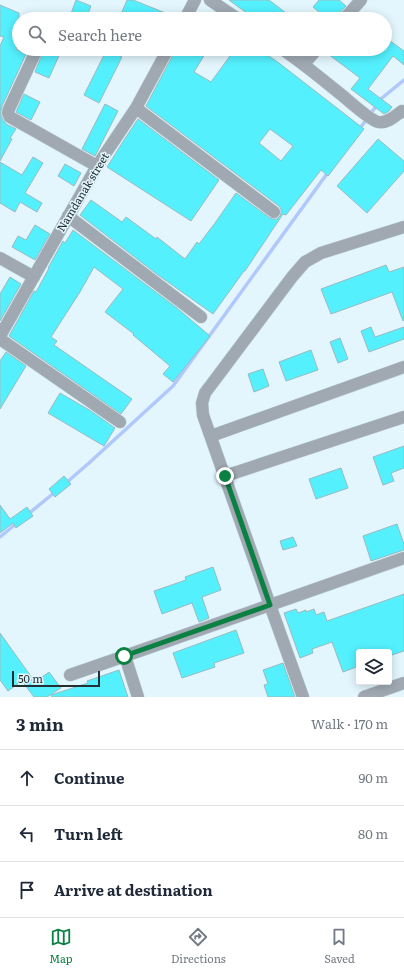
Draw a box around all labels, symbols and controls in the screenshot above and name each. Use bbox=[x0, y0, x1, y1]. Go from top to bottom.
search box bbox=[12, 12, 392, 56]
icon: search bbox=[26, 23, 48, 45]
text: Search here bbox=[58, 23, 142, 46]
street label: Namdanak street bbox=[52, 148, 112, 234]
route end bbox=[216, 467, 234, 485]
route start bbox=[115, 647, 133, 665]
map controls bbox=[356, 649, 392, 685]
button: layers bbox=[356, 649, 392, 685]
scale bar bbox=[12, 669, 100, 688]
text: 50 m bbox=[18, 670, 43, 686]
text: 3 min bbox=[16, 711, 64, 736]
text: Walk · 170 m bbox=[311, 714, 388, 733]
text: Continue bbox=[54, 766, 124, 789]
icon: ahead bbox=[16, 767, 38, 789]
text: 90 m bbox=[358, 768, 388, 787]
text: Turn left bbox=[54, 822, 123, 845]
icon: left bbox=[16, 823, 38, 845]
text: 80 m bbox=[358, 824, 388, 843]
text: Arrive at destination bbox=[54, 878, 213, 901]
icon: arrive bbox=[16, 879, 38, 901]
tab: Map bbox=[49, 926, 73, 966]
tab: Directions bbox=[171, 926, 226, 966]
tab: Saved bbox=[324, 926, 355, 966]

